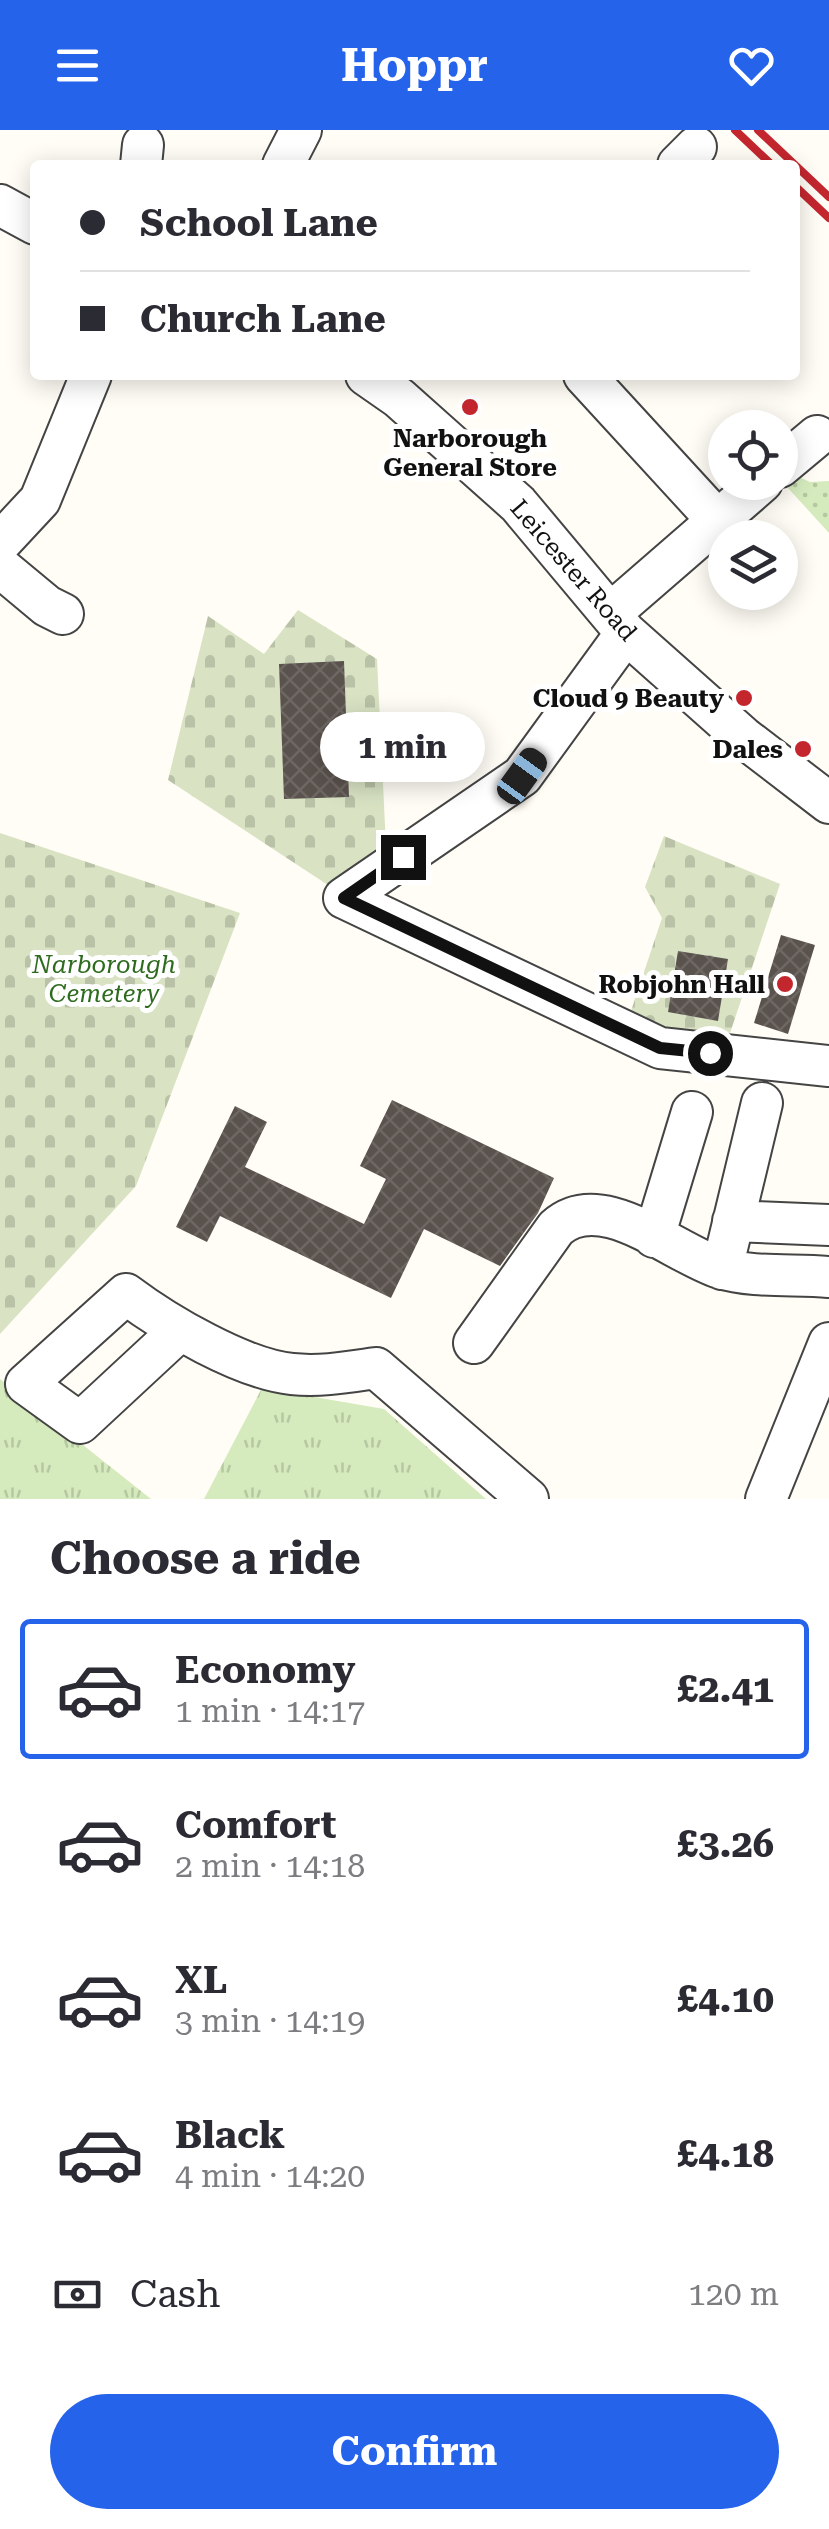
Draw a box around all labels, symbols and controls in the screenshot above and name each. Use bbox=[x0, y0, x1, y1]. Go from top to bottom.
icon: menu bbox=[50, 38, 105, 93]
icon: heart bbox=[724, 38, 779, 93]
text: Hoppr bbox=[341, 39, 488, 92]
text: School Lane bbox=[140, 201, 378, 245]
text: Church Lane bbox=[140, 297, 386, 341]
marker: Narborough General Store bbox=[459, 396, 481, 418]
map controls bbox=[708, 410, 798, 610]
button: locate bbox=[708, 410, 798, 500]
place label: Narborough General Store bbox=[383, 424, 557, 482]
street label: Leicester Road bbox=[504, 494, 643, 647]
button: layers bbox=[708, 520, 798, 610]
place label: Cloud 9 Beauty bbox=[533, 684, 724, 713]
marker: Cloud 9 Beauty bbox=[733, 687, 755, 709]
callout: 1 min bbox=[320, 712, 486, 782]
text: 1 min bbox=[358, 728, 447, 766]
place label: Dales bbox=[713, 735, 783, 764]
marker: Dales bbox=[792, 738, 814, 760]
car bbox=[492, 743, 552, 809]
route end bbox=[381, 835, 426, 880]
park label: Narborough Cemetery bbox=[31, 950, 176, 1008]
place label: Robjohn Hall bbox=[598, 970, 765, 999]
marker: Robjohn Hall bbox=[774, 973, 796, 995]
route start bbox=[688, 1031, 733, 1076]
text: Choose a ride bbox=[50, 1532, 361, 1585]
icon: car bbox=[55, 1644, 145, 1734]
text: Economy bbox=[175, 1648, 355, 1692]
text: £2.41 bbox=[677, 1667, 774, 1711]
text: 1 min · 14:17 bbox=[175, 1692, 365, 1730]
icon: car bbox=[55, 1799, 145, 1889]
text: Comfort bbox=[175, 1803, 336, 1847]
text: £3.26 bbox=[677, 1822, 774, 1866]
text: 2 min · 14:18 bbox=[175, 1847, 365, 1885]
icon: car bbox=[55, 1954, 145, 2044]
text: XL bbox=[175, 1958, 227, 2002]
text: £4.10 bbox=[677, 1977, 774, 2021]
text: 3 min · 14:19 bbox=[175, 2002, 365, 2040]
icon: car bbox=[55, 2109, 145, 2199]
text: Black bbox=[175, 2113, 285, 2157]
text: £4.18 bbox=[677, 2132, 774, 2176]
text: 4 min · 14:20 bbox=[175, 2157, 365, 2195]
icon: cash bbox=[50, 2267, 105, 2322]
text: Cash bbox=[130, 2272, 220, 2316]
text: 120 m bbox=[688, 2275, 779, 2313]
button: Confirm bbox=[50, 2394, 779, 2509]

